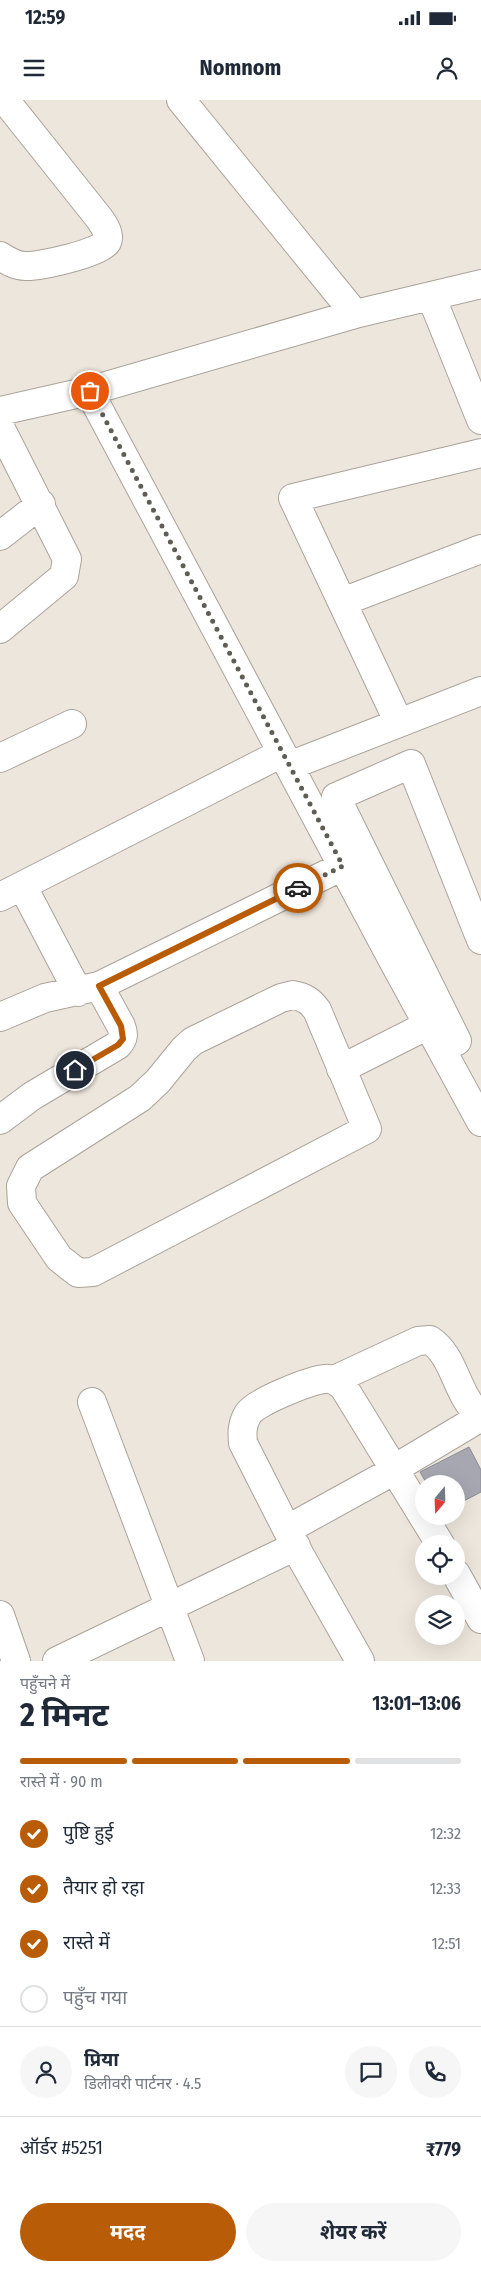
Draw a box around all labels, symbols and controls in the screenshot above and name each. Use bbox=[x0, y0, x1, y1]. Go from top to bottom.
text: 12:59 bbox=[25, 6, 65, 29]
icon: menu bbox=[20, 54, 48, 82]
text: Nomnom bbox=[200, 54, 281, 81]
icon: person bbox=[433, 54, 461, 82]
pin bbox=[69, 370, 111, 412]
icon: bag bbox=[76, 377, 104, 405]
courier bbox=[273, 863, 323, 913]
icon: car bbox=[284, 874, 312, 902]
pin bbox=[54, 1049, 96, 1091]
icon: home bbox=[61, 1056, 89, 1084]
north arrow bbox=[415, 1475, 465, 1525]
map controls bbox=[415, 1475, 465, 1645]
button: locate bbox=[415, 1535, 465, 1585]
button: layers bbox=[415, 1595, 465, 1645]
text: पहुँचने में bbox=[20, 1674, 70, 1693]
text: 13:01–13:06 bbox=[372, 1692, 461, 1715]
text: 2 मिनट bbox=[20, 1696, 109, 1734]
text: रास्ते में · 90 m bbox=[20, 1772, 102, 1791]
icon: check bbox=[20, 1820, 48, 1848]
text: पुष्टि हुई bbox=[63, 1821, 114, 1844]
text: 12:32 bbox=[430, 1824, 461, 1843]
icon: check bbox=[20, 1875, 48, 1903]
text: तैयार हो रहा bbox=[63, 1876, 144, 1899]
text: 12:33 bbox=[430, 1879, 461, 1898]
icon: check bbox=[20, 1930, 48, 1958]
text: रास्ते में bbox=[63, 1931, 110, 1954]
text: 12:51 bbox=[431, 1934, 461, 1953]
text: पहुँच गया bbox=[63, 1986, 127, 2009]
button: person bbox=[20, 2046, 72, 2098]
button: chat bbox=[345, 2046, 397, 2098]
button: phone bbox=[409, 2046, 461, 2098]
text: प्रिया bbox=[84, 2048, 119, 2071]
text: डिलीवरी पार्टनर · 4.5 bbox=[84, 2074, 201, 2093]
text: ऑर्डर #5251 bbox=[20, 2136, 103, 2159]
text: ₹779 bbox=[426, 2138, 461, 2161]
button: मदद bbox=[20, 2203, 236, 2261]
button: शेयर करें bbox=[246, 2203, 461, 2261]

